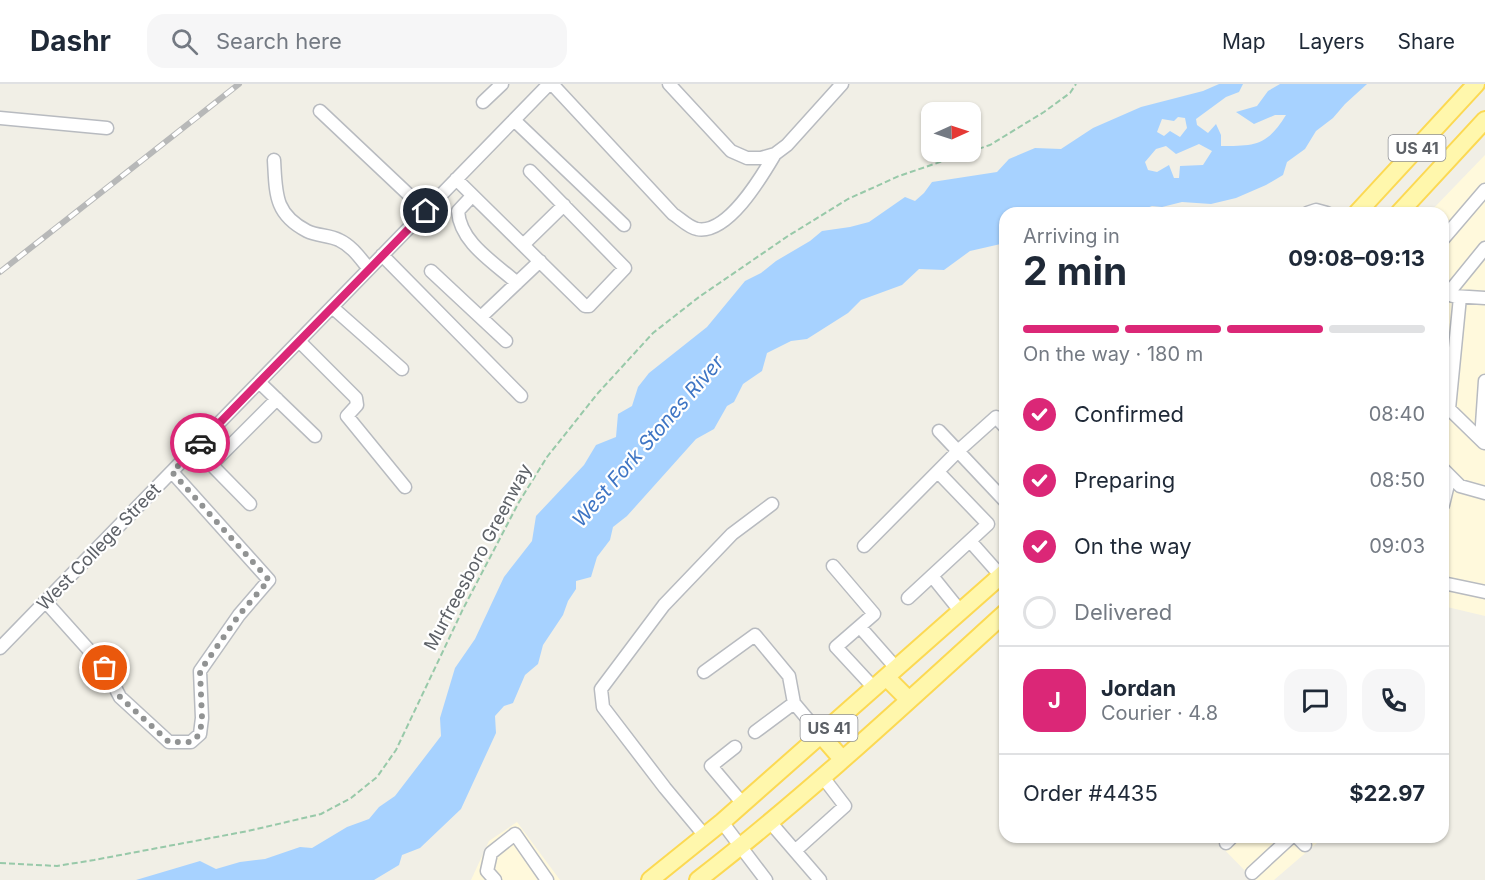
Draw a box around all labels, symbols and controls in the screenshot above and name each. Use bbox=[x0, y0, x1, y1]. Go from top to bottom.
search box bbox=[147, 14, 567, 68]
text: Dashr bbox=[30, 24, 111, 58]
icon: search bbox=[168, 25, 201, 58]
text: Search here bbox=[216, 28, 342, 54]
text: Map bbox=[1222, 29, 1266, 54]
text: Layers bbox=[1299, 29, 1365, 54]
text: Share bbox=[1398, 29, 1455, 54]
north arrow bbox=[921, 102, 981, 162]
map controls bbox=[921, 102, 981, 162]
road number: US 41 bbox=[1388, 135, 1446, 161]
pin bbox=[400, 185, 451, 236]
icon: home bbox=[409, 194, 442, 227]
text: Arriving in bbox=[1023, 224, 1120, 248]
text: 09:08–09:13 bbox=[1288, 245, 1425, 271]
text: 2 min bbox=[1023, 247, 1127, 294]
text: On the way · 180 m bbox=[1023, 342, 1203, 366]
water label: West Fork Stones River bbox=[567, 350, 729, 531]
icon: check bbox=[1023, 398, 1056, 431]
text: Confirmed bbox=[1074, 401, 1184, 427]
text: 08:40 bbox=[1369, 402, 1425, 426]
courier bbox=[170, 413, 230, 473]
icon: car bbox=[184, 427, 217, 460]
street label: Murfreesboro Greenway bbox=[419, 460, 536, 654]
icon: check bbox=[1023, 464, 1056, 497]
text: Preparing bbox=[1074, 467, 1175, 493]
text: 08:50 bbox=[1369, 468, 1425, 492]
street label: West College Street bbox=[33, 479, 165, 614]
icon: check bbox=[1023, 530, 1056, 563]
text: On the way bbox=[1074, 533, 1192, 559]
text: 09:03 bbox=[1369, 534, 1425, 558]
text: Delivered bbox=[1074, 599, 1172, 625]
pin bbox=[79, 642, 130, 693]
icon: bag bbox=[88, 651, 121, 684]
button: chat bbox=[1284, 669, 1347, 732]
button: phone bbox=[1362, 669, 1425, 732]
text: Jordan bbox=[1101, 675, 1176, 701]
text: J bbox=[1048, 687, 1061, 713]
text: Courier · 4.8 bbox=[1101, 701, 1218, 725]
road number: US 41 bbox=[800, 715, 858, 741]
text: Order #4435 bbox=[1023, 780, 1158, 806]
text: $22.97 bbox=[1349, 780, 1425, 806]

